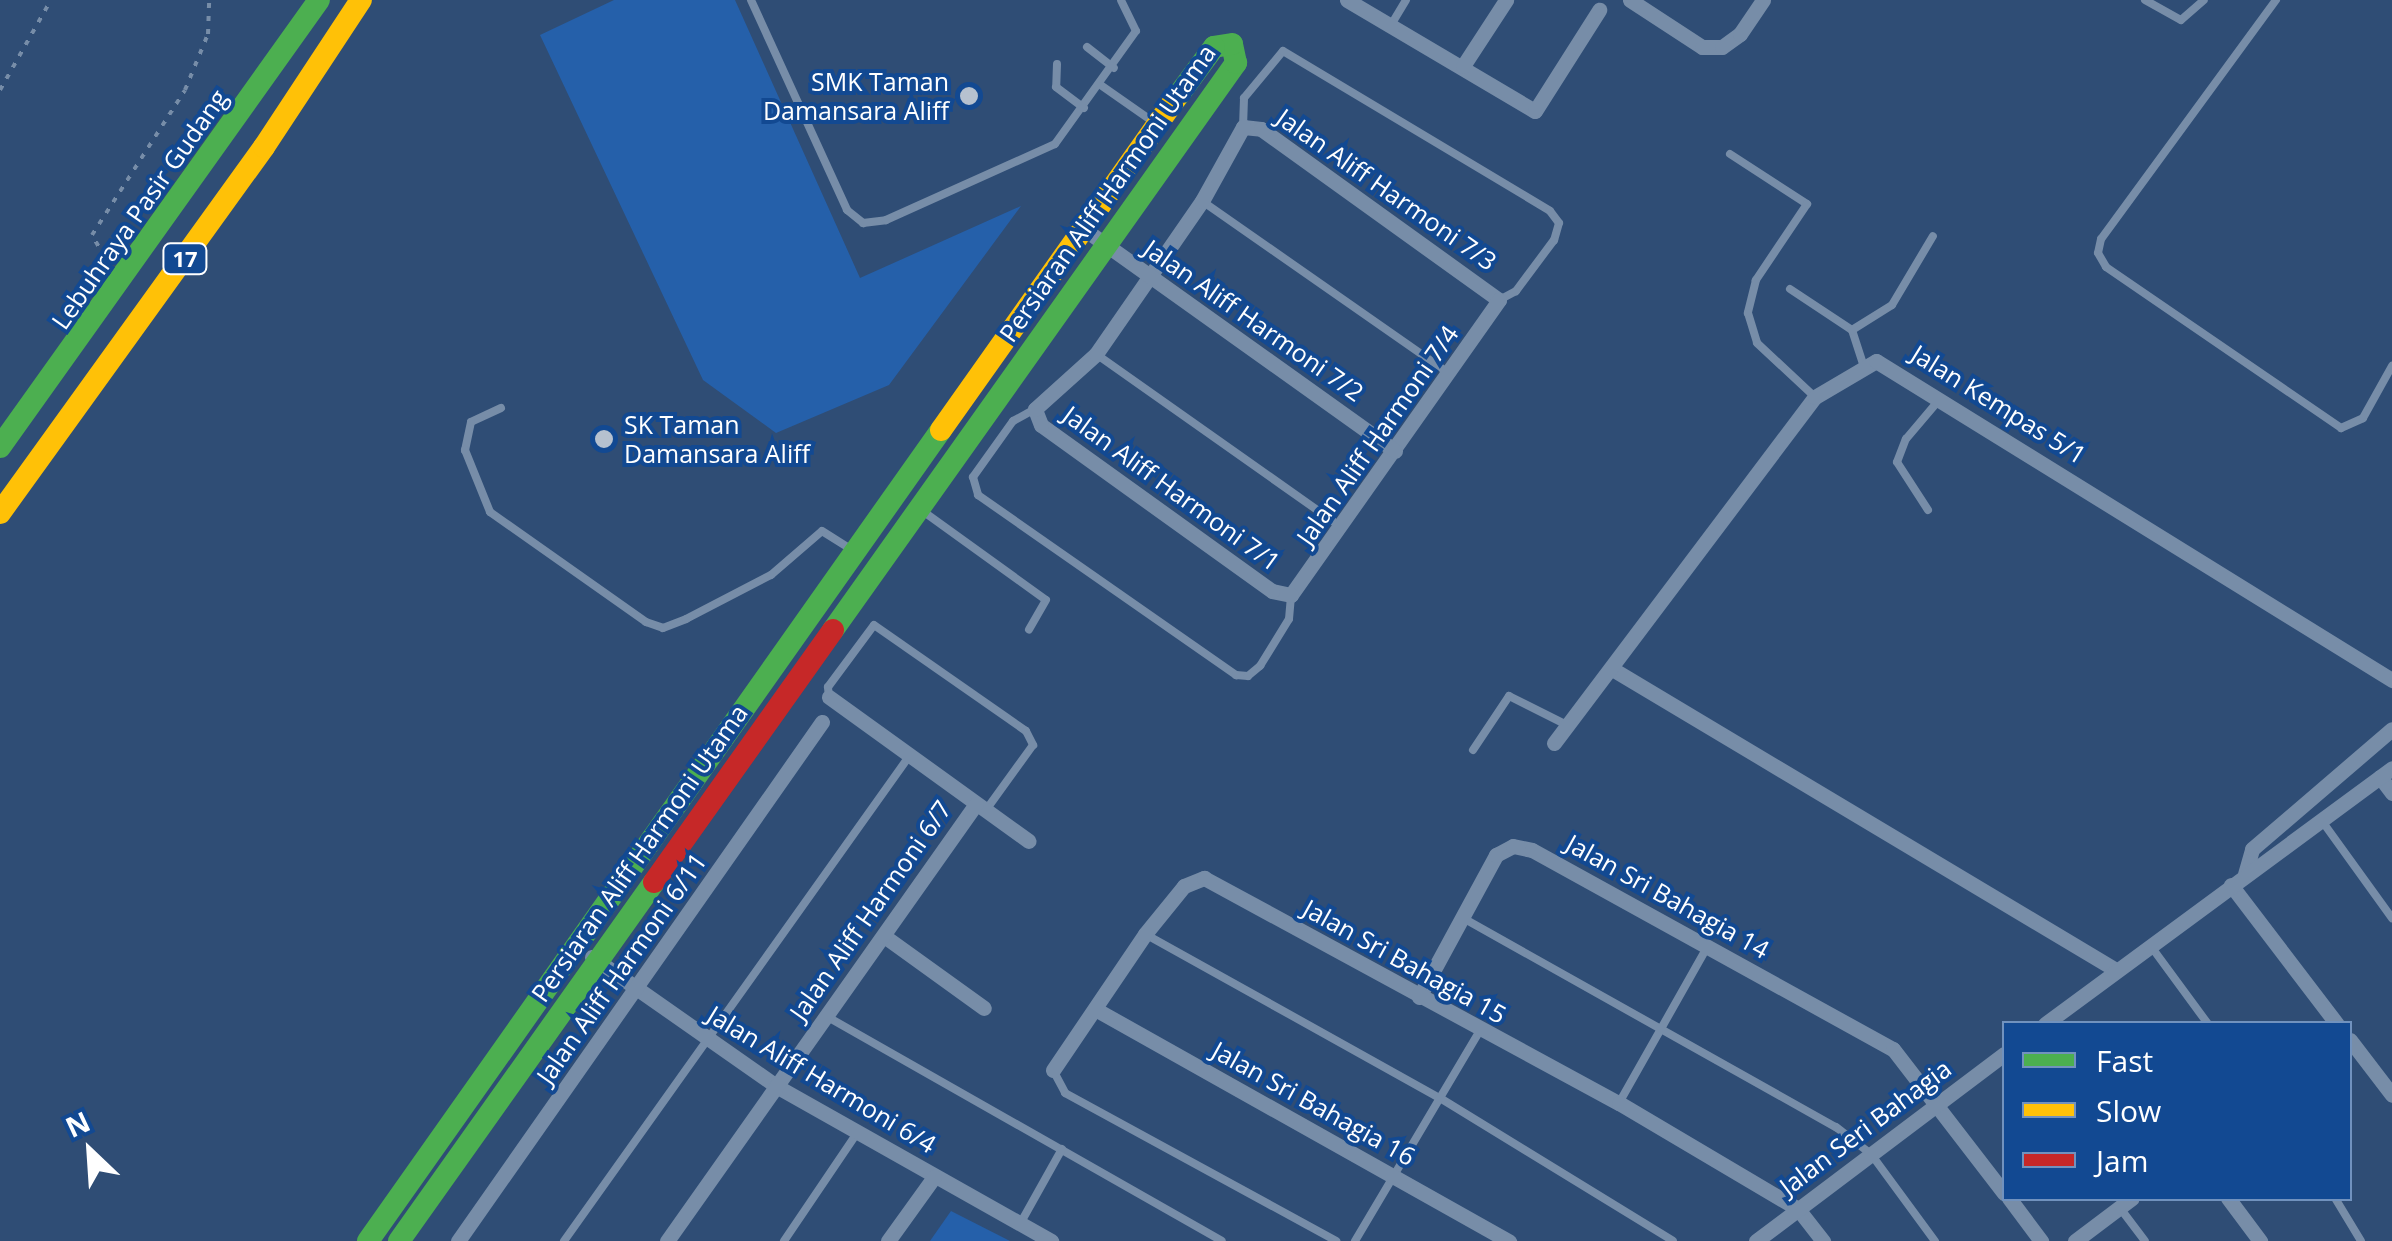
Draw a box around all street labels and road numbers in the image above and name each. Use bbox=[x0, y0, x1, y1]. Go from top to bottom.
street label: Persiaran Aliff Harmoni Utama bbox=[993, 39, 1221, 347]
street label: Lebuhraya Pasir Gudang bbox=[45, 83, 233, 335]
street label: Jalan Aliff Harmoni 7/3 bbox=[1271, 102, 1503, 276]
street label: Jalan Aliff Harmoni 7/2 bbox=[1138, 233, 1370, 407]
road number: 17 bbox=[160, 242, 210, 276]
street label: Jalan Aliff Harmoni 7/4 bbox=[1290, 319, 1464, 551]
street label: Jalan Kempas 5/1 bbox=[1906, 338, 2092, 470]
street label: Jalan Aliff Harmoni 7/1 bbox=[1058, 399, 1286, 577]
street label: Persiaran Aliff Harmoni Utama bbox=[525, 699, 753, 1007]
street label: Jalan Aliff Harmoni 6/7 bbox=[783, 794, 957, 1026]
street label: Jalan Sri Bahagia 14 bbox=[1561, 828, 1775, 964]
street label: Jalan Aliff Harmoni 6/11 bbox=[530, 847, 712, 1089]
street label: Jalan Sri Bahagia 15 bbox=[1298, 893, 1512, 1029]
street label: Jalan Aliff Harmoni 6/4 bbox=[702, 999, 942, 1159]
street label: Jalan Sri Bahagia 16 bbox=[1207, 1035, 1421, 1171]
street label: Jalan Seri Bahagia bbox=[1774, 1053, 1956, 1201]

